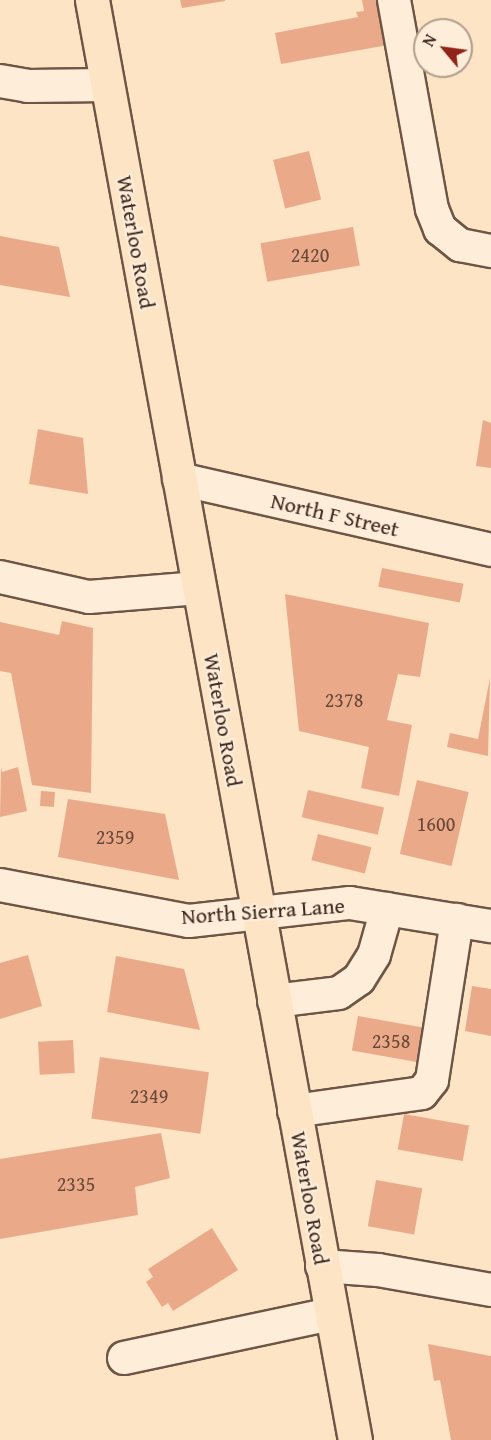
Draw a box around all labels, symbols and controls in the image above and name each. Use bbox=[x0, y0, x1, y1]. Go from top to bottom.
north arrow bbox=[413, 18, 473, 78]
text: N bbox=[416, 30, 442, 51]
street label: Waterloo Road bbox=[111, 173, 161, 311]
house number: 2420 bbox=[291, 242, 329, 266]
street label: North F Street bbox=[268, 487, 402, 543]
street label: Waterloo Road bbox=[198, 651, 248, 789]
house number: 2378 bbox=[325, 687, 363, 711]
house number: 1600 bbox=[417, 811, 455, 835]
house number: 2359 bbox=[96, 824, 134, 848]
street label: North Sierra Lane bbox=[180, 892, 346, 930]
house number: 2358 bbox=[372, 1028, 410, 1052]
house number: 2349 bbox=[130, 1083, 168, 1107]
street label: Waterloo Road bbox=[285, 1129, 335, 1267]
house number: 2335 bbox=[57, 1171, 95, 1195]

